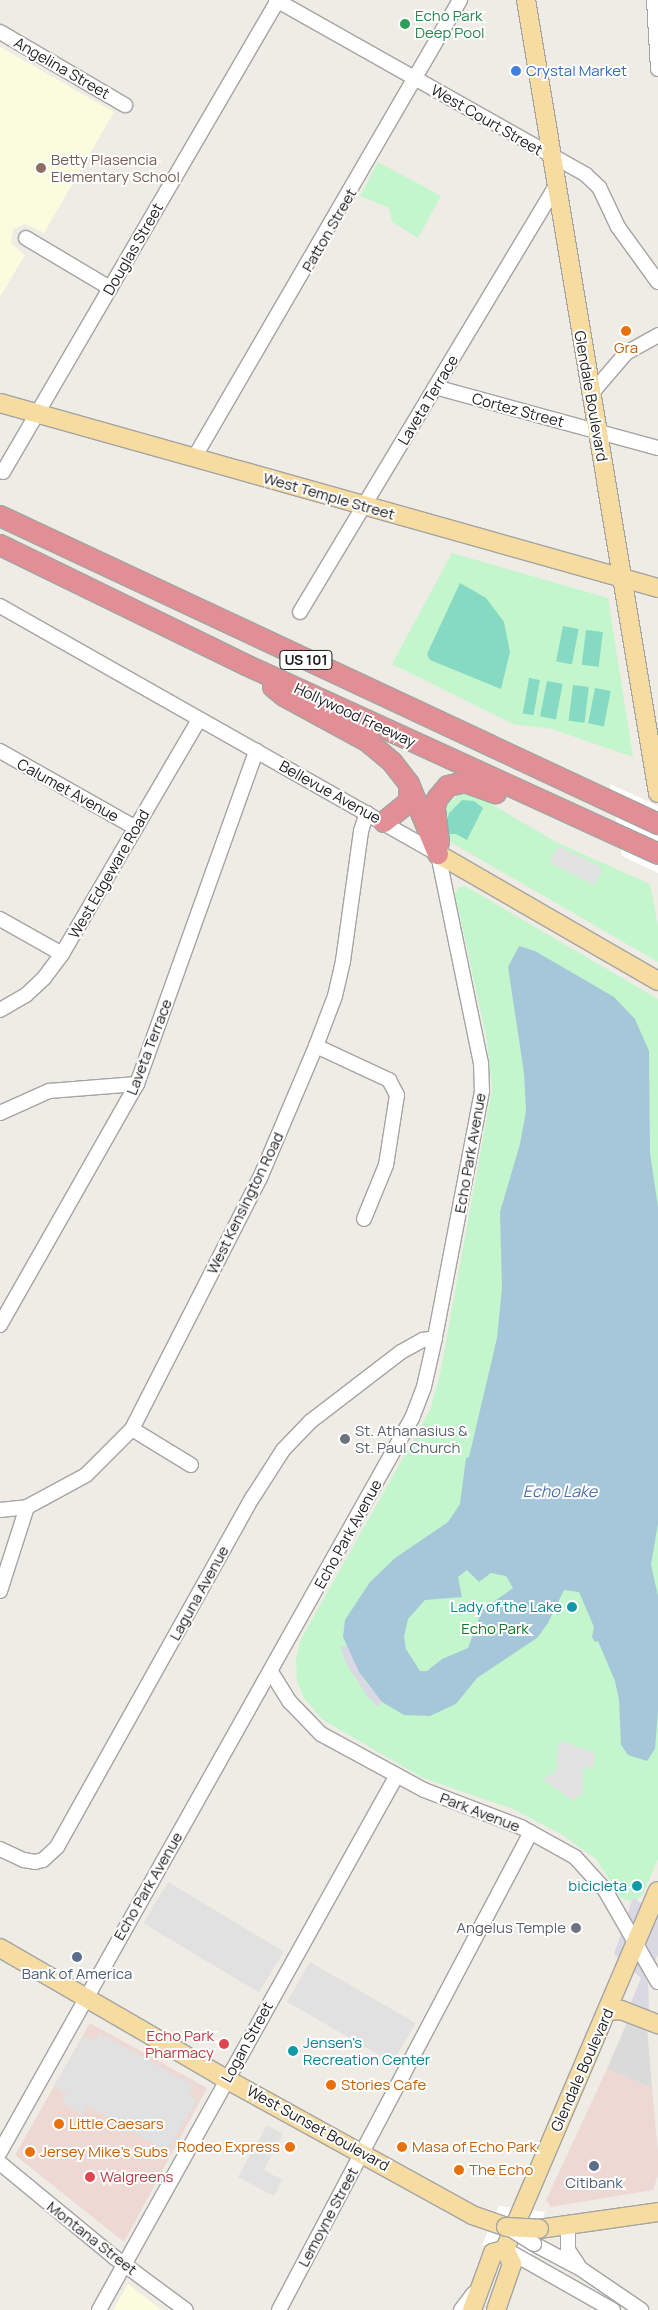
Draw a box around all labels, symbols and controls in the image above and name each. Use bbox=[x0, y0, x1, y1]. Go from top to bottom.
place label: Echo Park Deep Pool bbox=[415, 6, 485, 41]
marker: Echo Park Deep Pool bbox=[399, 18, 411, 30]
street label: Angelina Street bbox=[11, 33, 113, 103]
place label: Crystal Market bbox=[526, 62, 627, 80]
marker: Crystal Market bbox=[510, 65, 522, 77]
street label: West Court Street bbox=[428, 81, 546, 159]
place label: Betty Plasencia Elementary School bbox=[51, 150, 180, 185]
marker: Betty Plasencia Elementary School bbox=[35, 162, 47, 174]
street label: Patton Street bbox=[298, 185, 360, 275]
street label: Douglas Street bbox=[99, 200, 167, 298]
marker: Gra bbox=[620, 325, 632, 337]
street label: Glendale Boulevard bbox=[571, 329, 611, 463]
place label: Gra bbox=[614, 339, 638, 357]
street label: Laveta Terrace bbox=[394, 352, 462, 448]
street label: Cortez Street bbox=[470, 389, 566, 431]
street label: West Temple Street bbox=[261, 469, 397, 523]
road number: US 101 bbox=[278, 648, 334, 672]
street label: Hollywood Freeway bbox=[291, 679, 419, 751]
street label: Calumet Avenue bbox=[14, 755, 122, 825]
street label: Bellevue Avenue bbox=[276, 757, 384, 827]
street label: West Edgeware Road bbox=[65, 806, 153, 942]
street label: Laveta Terrace bbox=[122, 996, 176, 1098]
street label: Echo Park Avenue bbox=[451, 1091, 489, 1215]
street label: West Kensington Road bbox=[203, 1129, 287, 1277]
place label: St. Athanasius & St. Paul Church bbox=[355, 1421, 468, 1456]
marker: St. Athanasius & St. Paul Church bbox=[339, 1433, 351, 1445]
street label: Echo Park Avenue bbox=[311, 1476, 385, 1592]
water label: Echo Lake bbox=[523, 1481, 597, 1501]
street label: Laguna Avenue bbox=[166, 1543, 232, 1643]
place label: Lady of the Lake bbox=[450, 1598, 562, 1616]
marker: Lady of the Lake bbox=[566, 1601, 578, 1613]
park label: Echo Park bbox=[461, 1620, 529, 1638]
street label: Park Avenue bbox=[437, 1789, 523, 1835]
street label: Echo Park Avenue bbox=[110, 1829, 186, 1943]
place label: bicicleta bbox=[568, 1877, 627, 1895]
marker: bicicleta bbox=[631, 1880, 643, 1892]
place label: Angelus Temple bbox=[456, 1919, 566, 1937]
marker: Angelus Temple bbox=[570, 1922, 582, 1934]
marker: Bank of America bbox=[71, 1951, 83, 1963]
place label: Bank of America bbox=[22, 1965, 132, 1983]
street label: Logan Street bbox=[217, 1998, 277, 2086]
street label: Glendale Boulevard bbox=[547, 2006, 617, 2134]
place label: Echo Park Pharmacy bbox=[145, 2026, 214, 2061]
place label: Jensen's Recreation Center bbox=[303, 2033, 430, 2068]
marker: Echo Park Pharmacy bbox=[218, 2038, 230, 2050]
marker: Jensen's Recreation Center bbox=[287, 2045, 299, 2057]
place label: Stories Cafe bbox=[341, 2076, 426, 2094]
marker: Stories Cafe bbox=[325, 2079, 337, 2091]
street label: West Sunset Boulevard bbox=[244, 2081, 392, 2175]
place label: Little Caesars bbox=[69, 2115, 164, 2133]
marker: Little Caesars bbox=[53, 2118, 65, 2130]
place label: Rodeo Express bbox=[177, 2138, 280, 2156]
place label: Masa of Echo Park bbox=[412, 2138, 537, 2156]
marker: Rodeo Express bbox=[284, 2141, 296, 2153]
marker: Masa of Echo Park bbox=[396, 2141, 408, 2153]
place label: Jersey Mike's Subs bbox=[40, 2143, 168, 2161]
marker: Jersey Mike's Subs bbox=[24, 2146, 36, 2158]
marker: Citibank bbox=[588, 2160, 600, 2172]
place label: The Echo bbox=[469, 2161, 533, 2179]
street label: Lemoyne Street bbox=[294, 2164, 362, 2270]
marker: The Echo bbox=[453, 2164, 465, 2176]
place label: Walgreens bbox=[100, 2168, 173, 2186]
marker: Walgreens bbox=[84, 2171, 96, 2183]
place label: Citibank bbox=[565, 2174, 623, 2192]
street label: Montana Street bbox=[44, 2197, 140, 2279]

